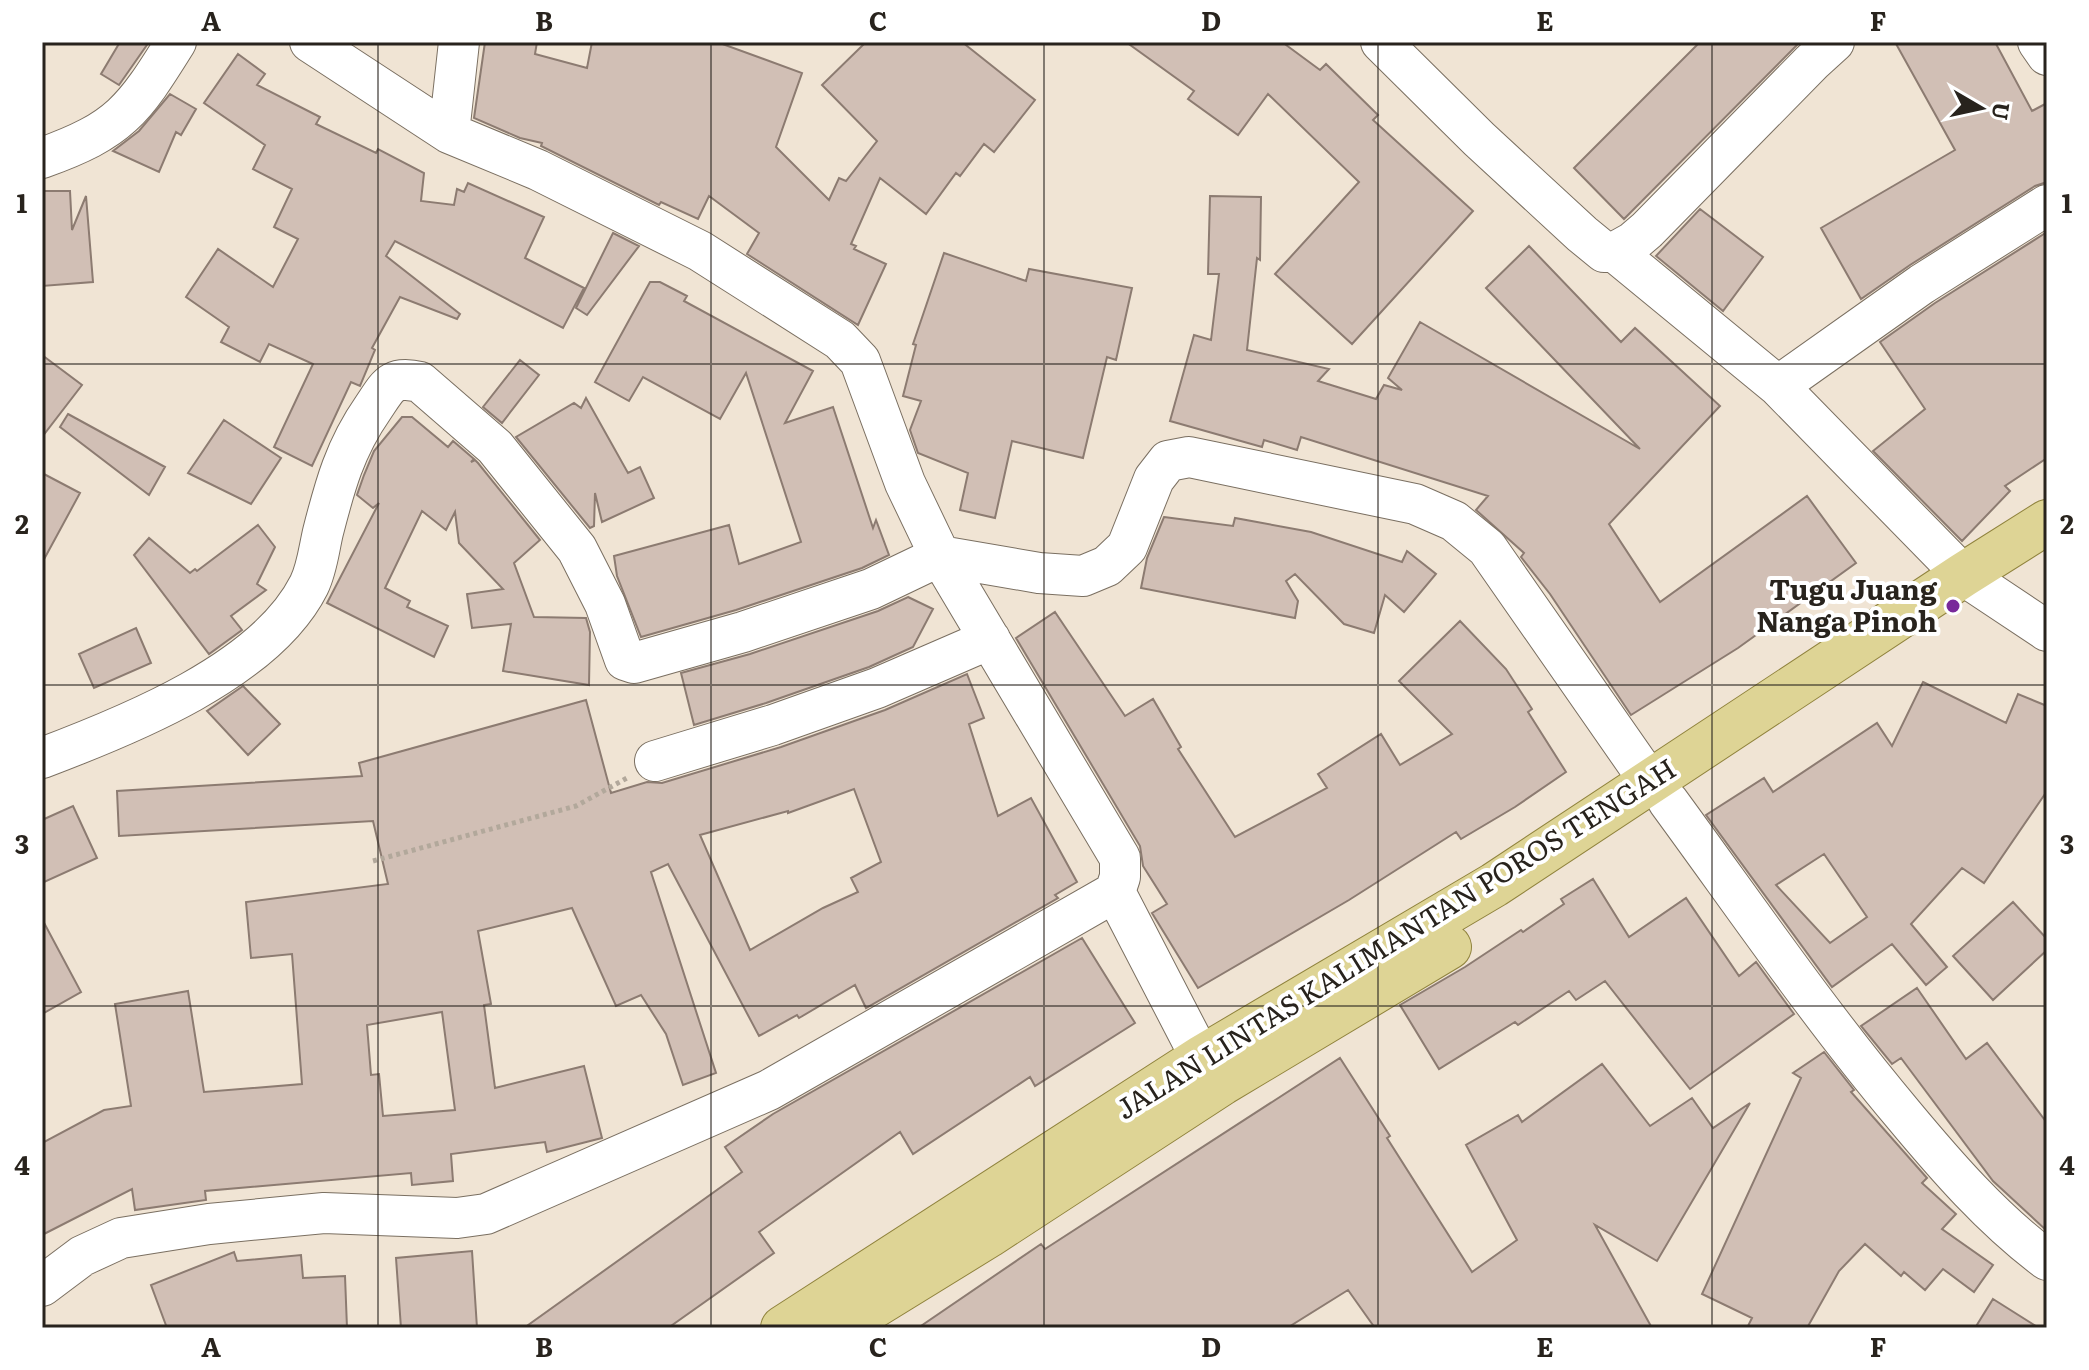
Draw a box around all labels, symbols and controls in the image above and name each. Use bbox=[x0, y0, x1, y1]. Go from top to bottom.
text: A bbox=[201, 0, 221, 39]
text: B bbox=[535, 0, 553, 39]
text: C bbox=[869, 0, 887, 39]
text: D bbox=[1201, 0, 1221, 39]
text: E bbox=[1536, 0, 1554, 39]
text: F bbox=[1870, 0, 1886, 39]
north arrow bbox=[1941, 68, 2021, 148]
text: U bbox=[1985, 100, 2020, 122]
text: 1 bbox=[17, 182, 28, 221]
text: 1 bbox=[2062, 182, 2073, 221]
text: 2 bbox=[15, 503, 29, 542]
text: 2 bbox=[2060, 503, 2074, 542]
place label: Tugu Juang Nanga Pinoh bbox=[1756, 567, 1938, 641]
marker: Tugu Juang Nanga Pinoh bbox=[1944, 597, 1962, 615]
street label: JALAN LINTAS KALIMANTAN POROS TENGAH bbox=[1107, 746, 1683, 1128]
text: 3 bbox=[15, 823, 29, 862]
text: 3 bbox=[2060, 823, 2074, 862]
text: 4 bbox=[14, 1144, 30, 1183]
text: 4 bbox=[2059, 1144, 2075, 1183]
text: A bbox=[201, 1326, 221, 1365]
text: B bbox=[535, 1326, 553, 1365]
text: C bbox=[869, 1326, 887, 1365]
text: D bbox=[1201, 1326, 1221, 1365]
text: E bbox=[1536, 1326, 1554, 1365]
text: F bbox=[1870, 1326, 1886, 1365]

